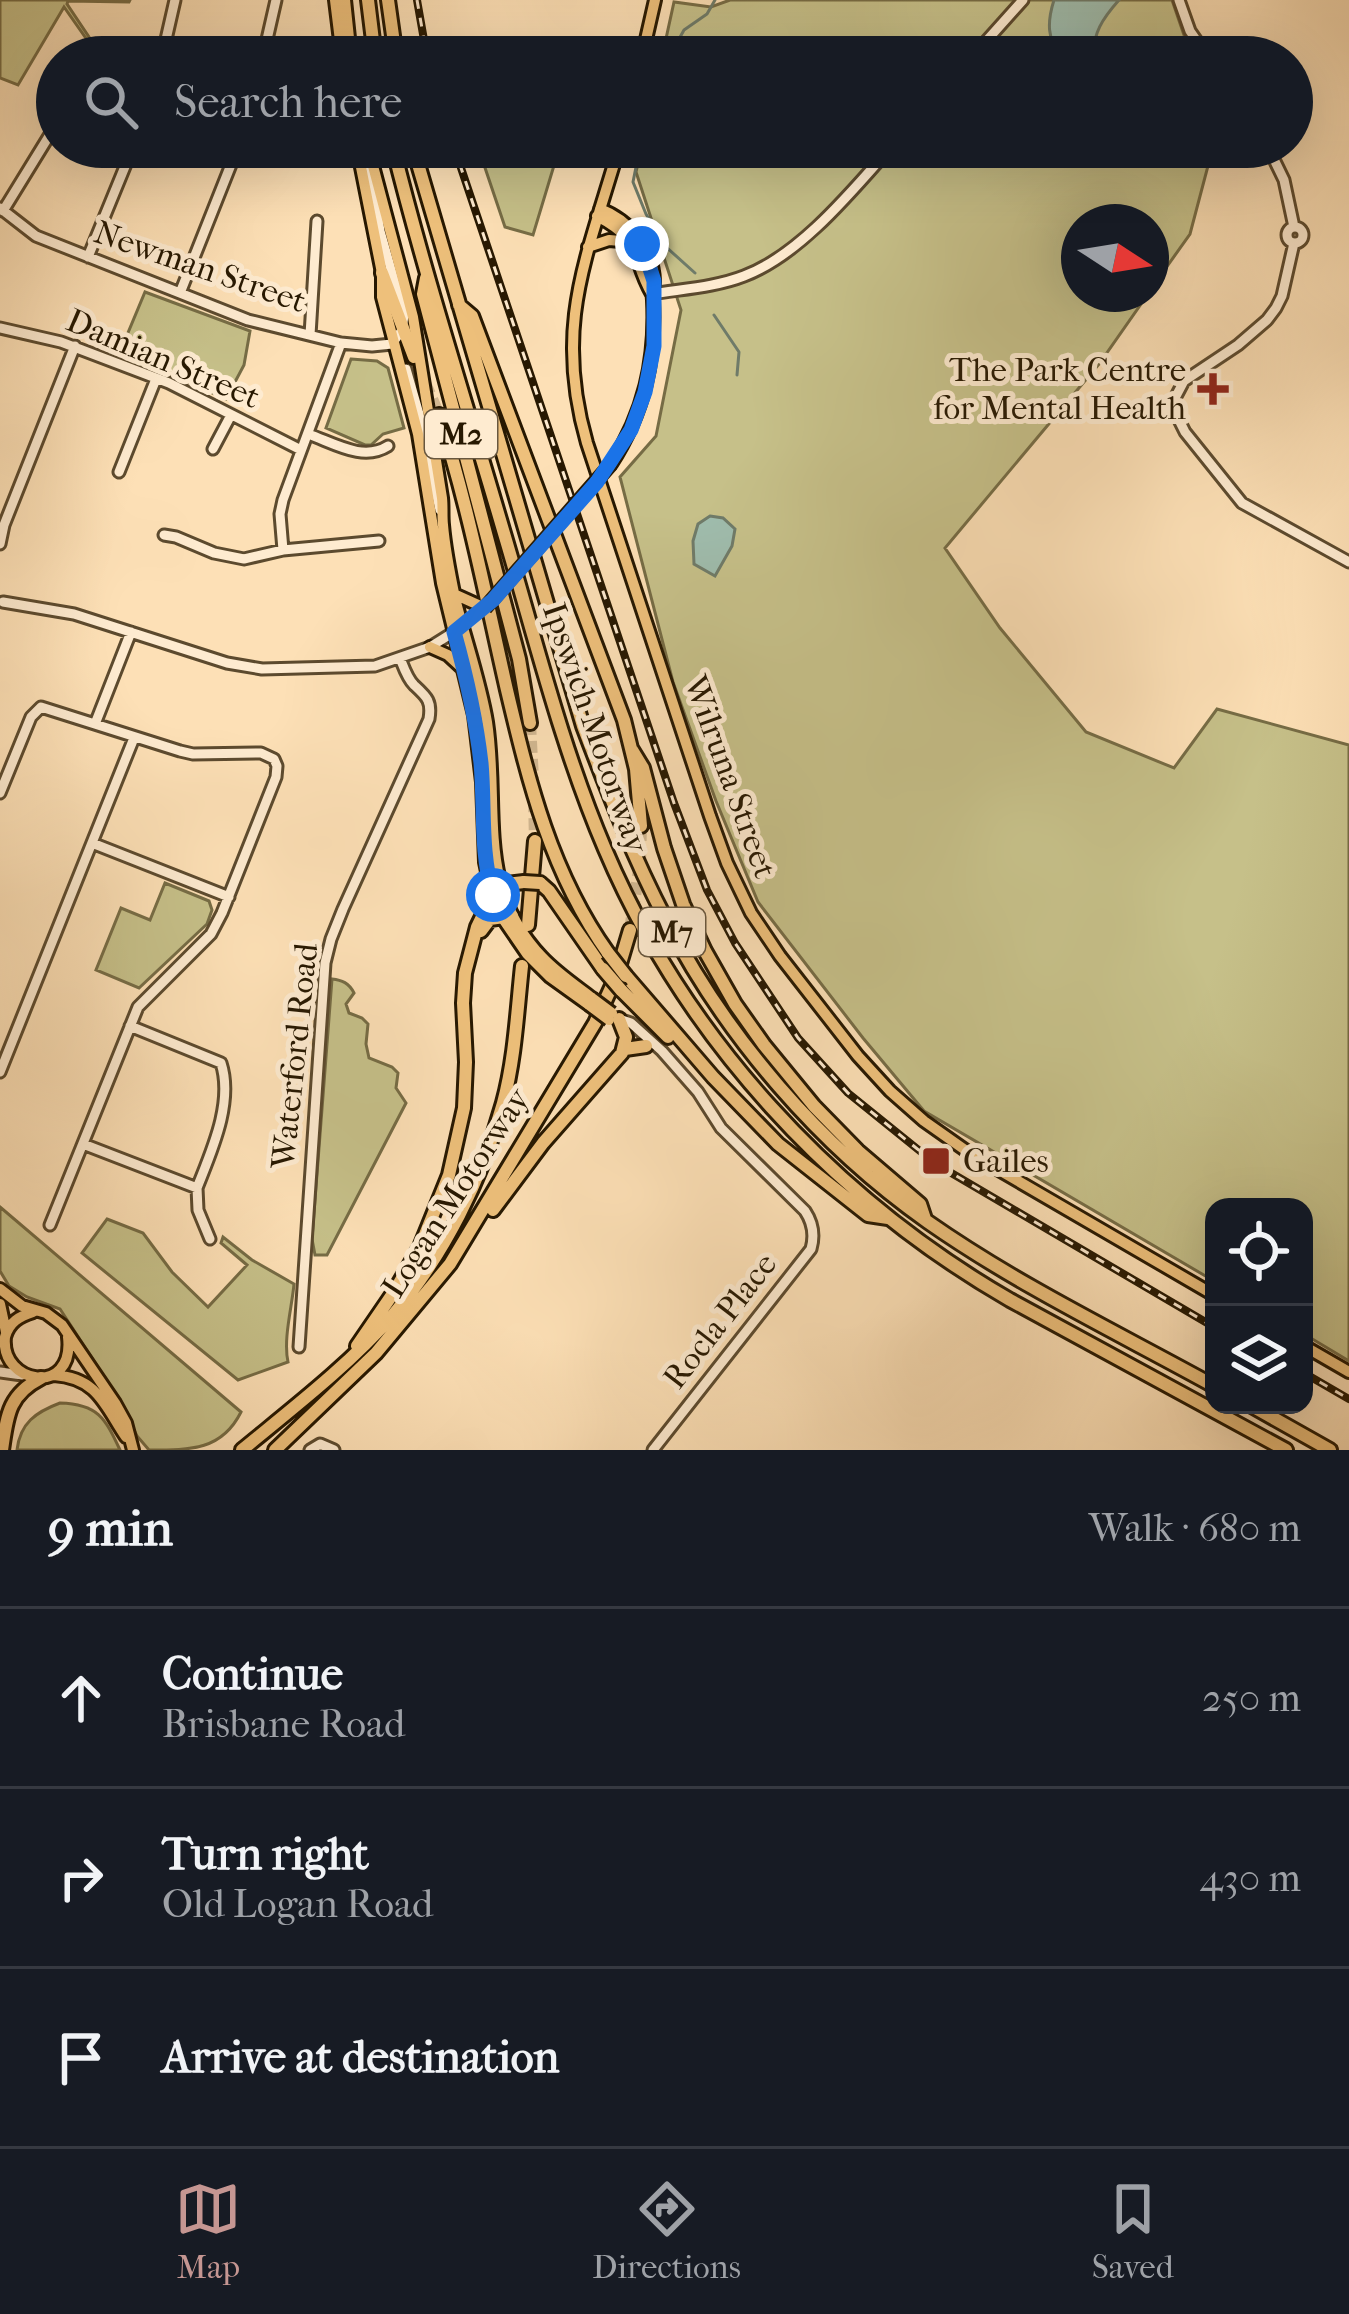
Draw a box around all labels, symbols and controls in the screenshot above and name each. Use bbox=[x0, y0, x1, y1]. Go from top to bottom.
search box bbox=[36, 36, 1313, 168]
icon: search bbox=[78, 69, 144, 135]
text: Search here bbox=[174, 76, 402, 129]
north arrow bbox=[1061, 204, 1169, 312]
street label: Newman Street bbox=[89, 213, 311, 321]
route end bbox=[615, 217, 669, 271]
street label: Damian Street bbox=[60, 301, 266, 417]
place label: The Park Centre for Mental Health bbox=[933, 351, 1186, 428]
marker: The Park Centre for Mental Health bbox=[1197, 373, 1229, 405]
road number: M2 bbox=[425, 410, 497, 458]
street label: Ipswich Motorway bbox=[534, 598, 657, 860]
street label: Wilruna Street bbox=[675, 670, 785, 884]
route start bbox=[466, 868, 520, 922]
road number: M7 bbox=[639, 908, 705, 956]
street label: Waterford Road bbox=[264, 940, 326, 1172]
street label: Logan Motorway bbox=[374, 1080, 539, 1305]
place label: Gailes bbox=[963, 1142, 1049, 1181]
marker: Gailes bbox=[920, 1145, 952, 1177]
map controls bbox=[1205, 1198, 1313, 1414]
button: locate bbox=[1205, 1198, 1313, 1306]
street label: Rocla Place bbox=[655, 1245, 785, 1397]
button: layers bbox=[1205, 1306, 1313, 1414]
text: 9 min bbox=[48, 1498, 173, 1558]
text: Walk · 680 m bbox=[1089, 1505, 1301, 1551]
text: Continue bbox=[162, 1648, 343, 1701]
icon: ahead bbox=[48, 1665, 114, 1731]
text: 250 m bbox=[1202, 1675, 1301, 1721]
text: Brisbane Road bbox=[162, 1701, 405, 1747]
text: Turn right bbox=[162, 1828, 369, 1881]
icon: right bbox=[48, 1845, 114, 1911]
text: 430 m bbox=[1200, 1855, 1301, 1901]
text: Old Logan Road bbox=[162, 1881, 433, 1927]
icon: arrive bbox=[48, 2025, 114, 2091]
text: Arrive at destination bbox=[162, 2031, 559, 2084]
tab: Map bbox=[175, 2176, 241, 2287]
tab: Directions bbox=[592, 2176, 741, 2287]
tab: Saved bbox=[1092, 2176, 1174, 2287]

